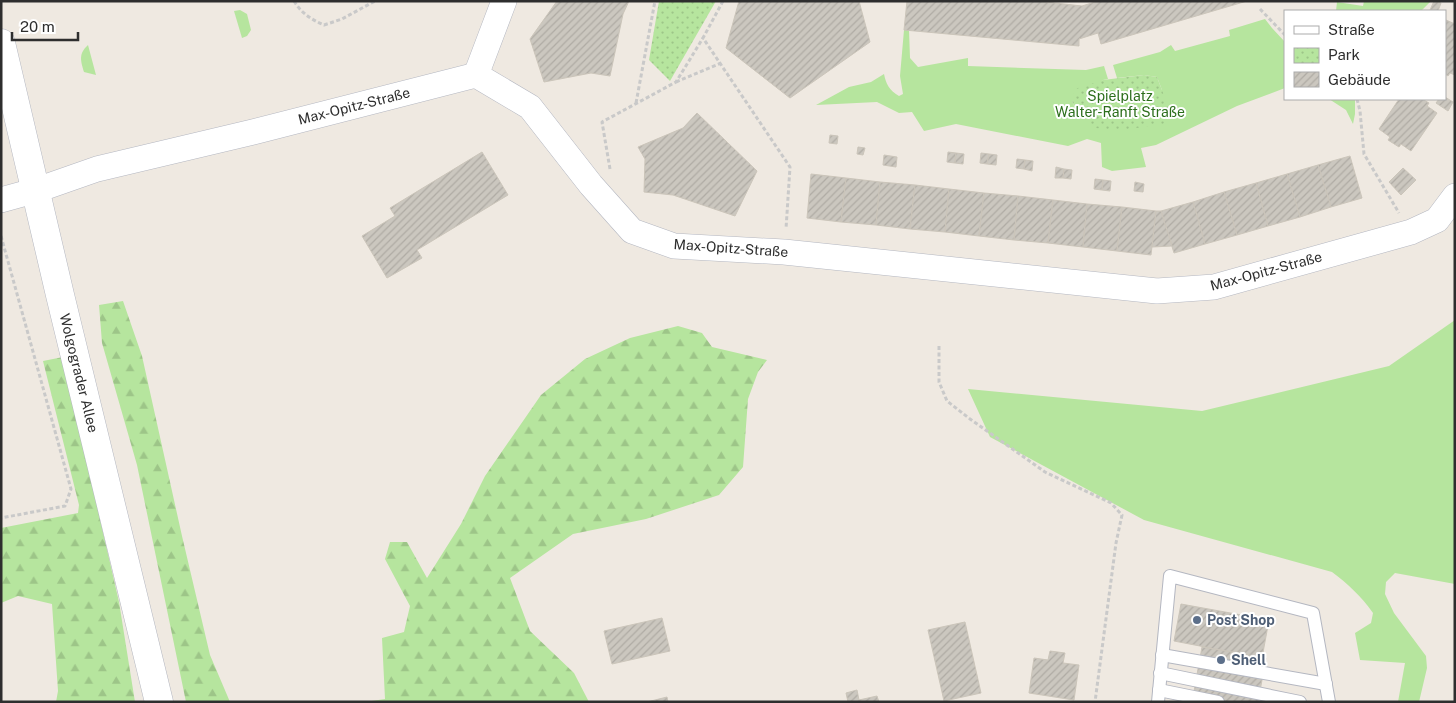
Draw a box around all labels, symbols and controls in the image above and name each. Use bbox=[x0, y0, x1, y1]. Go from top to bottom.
scale bar bbox=[12, 10, 79, 42]
legend bbox=[1284, 10, 1446, 100]
text: 20 m bbox=[20, 18, 55, 35]
text: Straße bbox=[1328, 21, 1375, 38]
text: Park bbox=[1328, 46, 1360, 63]
text: Gebäude bbox=[1328, 71, 1391, 88]
street label: Max-Opitz-Straße bbox=[296, 84, 412, 128]
park label: Spielplatz Walter-Ranft Straße bbox=[1055, 88, 1185, 120]
street label: Max-Opitz-Straße bbox=[673, 236, 789, 260]
street label: Max-Opitz-Straße bbox=[1208, 248, 1324, 294]
street label: Wolgograder Allee bbox=[56, 312, 102, 434]
place label: Post Shop bbox=[1207, 612, 1275, 628]
marker: Post Shop bbox=[1191, 614, 1203, 626]
place label: Shell bbox=[1231, 652, 1266, 668]
marker: Shell bbox=[1215, 654, 1227, 666]

